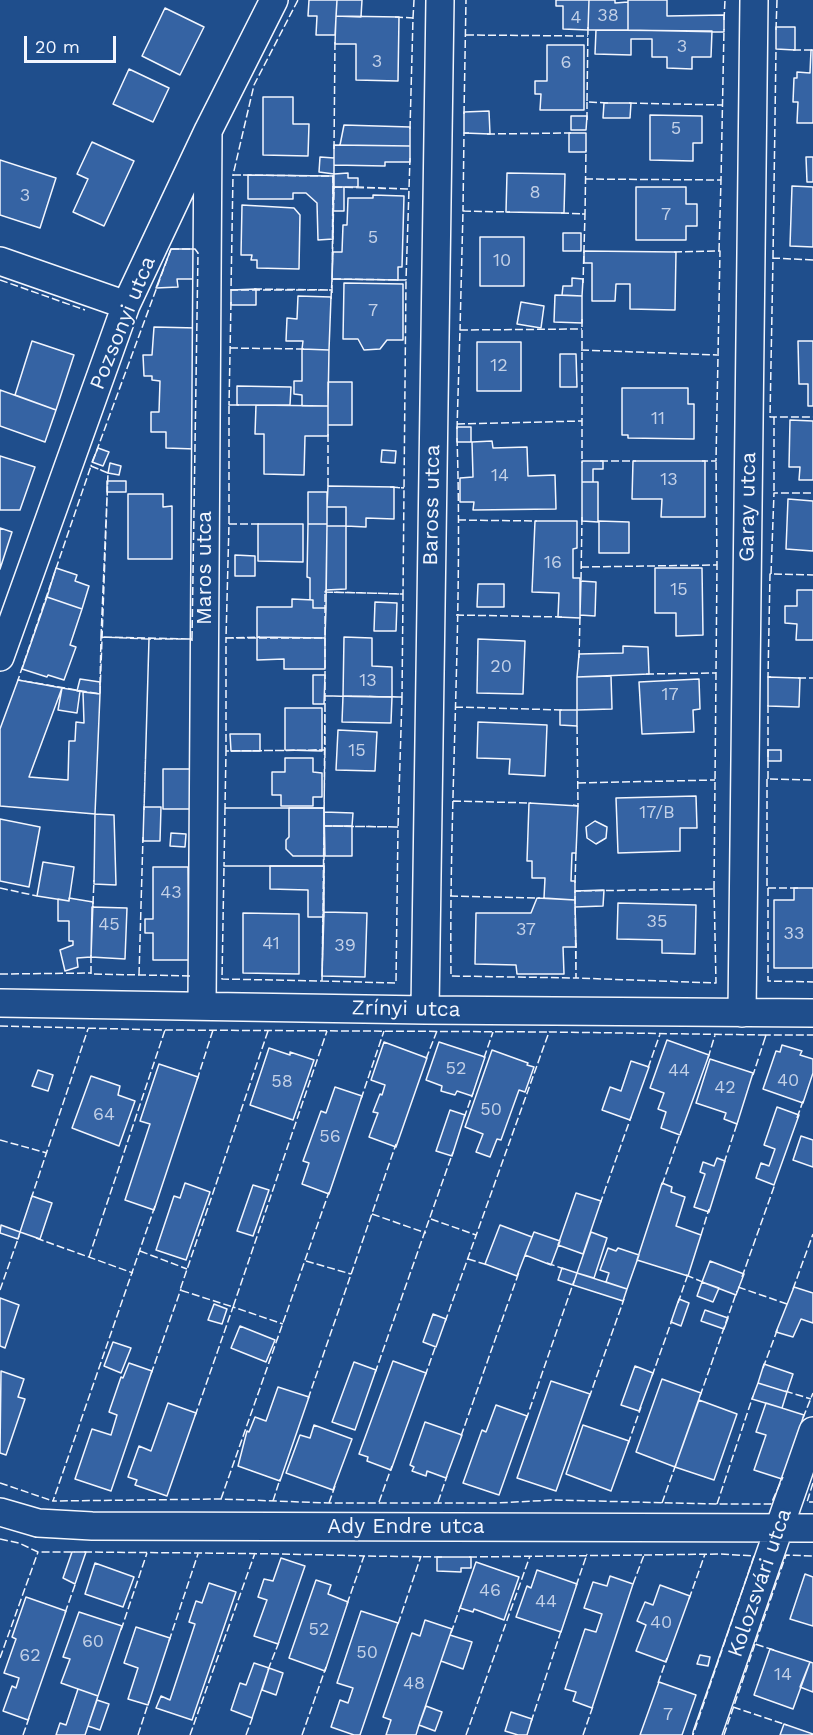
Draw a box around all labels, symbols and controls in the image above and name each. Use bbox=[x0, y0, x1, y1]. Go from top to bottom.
house number: 38 bbox=[597, 5, 619, 27]
house number: 4 bbox=[571, 7, 581, 29]
scale bar bbox=[27, 24, 118, 62]
text: 20 m bbox=[35, 36, 80, 57]
house number: 3 bbox=[677, 36, 687, 58]
house number: 3 bbox=[372, 51, 382, 73]
house number: 6 bbox=[561, 52, 571, 74]
house number: 5 bbox=[671, 118, 681, 140]
house number: 8 bbox=[529, 182, 541, 204]
house number: 3 bbox=[20, 185, 30, 207]
house number: 7 bbox=[661, 204, 671, 226]
house number: 5 bbox=[368, 227, 378, 249]
house number: 10 bbox=[493, 250, 511, 272]
street label: Pozsonyi utca bbox=[85, 253, 161, 393]
house number: 7 bbox=[368, 300, 378, 322]
house number: 12 bbox=[490, 355, 508, 377]
house number: 11 bbox=[651, 408, 665, 430]
street label: Baross utca bbox=[418, 444, 446, 566]
street label: Garay utca bbox=[734, 452, 762, 562]
house number: 14 bbox=[491, 465, 509, 487]
house number: 13 bbox=[660, 469, 678, 491]
street label: Maros utca bbox=[192, 511, 218, 625]
house number: 16 bbox=[544, 552, 562, 574]
house number: 15 bbox=[670, 579, 688, 601]
house number: 20 bbox=[490, 656, 512, 678]
house number: 13 bbox=[359, 670, 377, 692]
house number: 17 bbox=[661, 684, 679, 706]
house number: 15 bbox=[348, 740, 366, 762]
house number: 17/B bbox=[639, 802, 675, 824]
house number: 43 bbox=[160, 882, 182, 904]
house number: 35 bbox=[647, 911, 667, 933]
house number: 45 bbox=[98, 914, 120, 936]
house number: 37 bbox=[516, 919, 536, 941]
house number: 33 bbox=[784, 923, 804, 945]
house number: 41 bbox=[262, 933, 280, 955]
house number: 39 bbox=[334, 935, 356, 957]
street label: Zrínyi utca bbox=[351, 995, 461, 1023]
house number: 52 bbox=[446, 1058, 466, 1080]
house number: 44 bbox=[668, 1060, 690, 1082]
house number: 40 bbox=[777, 1070, 799, 1092]
house number: 58 bbox=[271, 1071, 293, 1093]
house number: 42 bbox=[714, 1077, 736, 1099]
house number: 50 bbox=[480, 1099, 502, 1121]
house number: 64 bbox=[93, 1104, 115, 1126]
house number: 56 bbox=[319, 1126, 341, 1148]
street label: Kolozsvári utca bbox=[723, 1505, 797, 1661]
street label: Ady Endre utca bbox=[327, 1514, 485, 1540]
house number: 46 bbox=[479, 1580, 501, 1602]
house number: 44 bbox=[535, 1591, 557, 1613]
house number: 40 bbox=[650, 1612, 672, 1634]
house number: 52 bbox=[309, 1619, 329, 1641]
house number: 60 bbox=[82, 1631, 104, 1653]
house number: 50 bbox=[356, 1642, 378, 1664]
house number: 62 bbox=[19, 1645, 41, 1667]
house number: 14 bbox=[774, 1664, 792, 1686]
house number: 48 bbox=[403, 1673, 425, 1695]
house number: 7 bbox=[663, 1704, 673, 1726]

